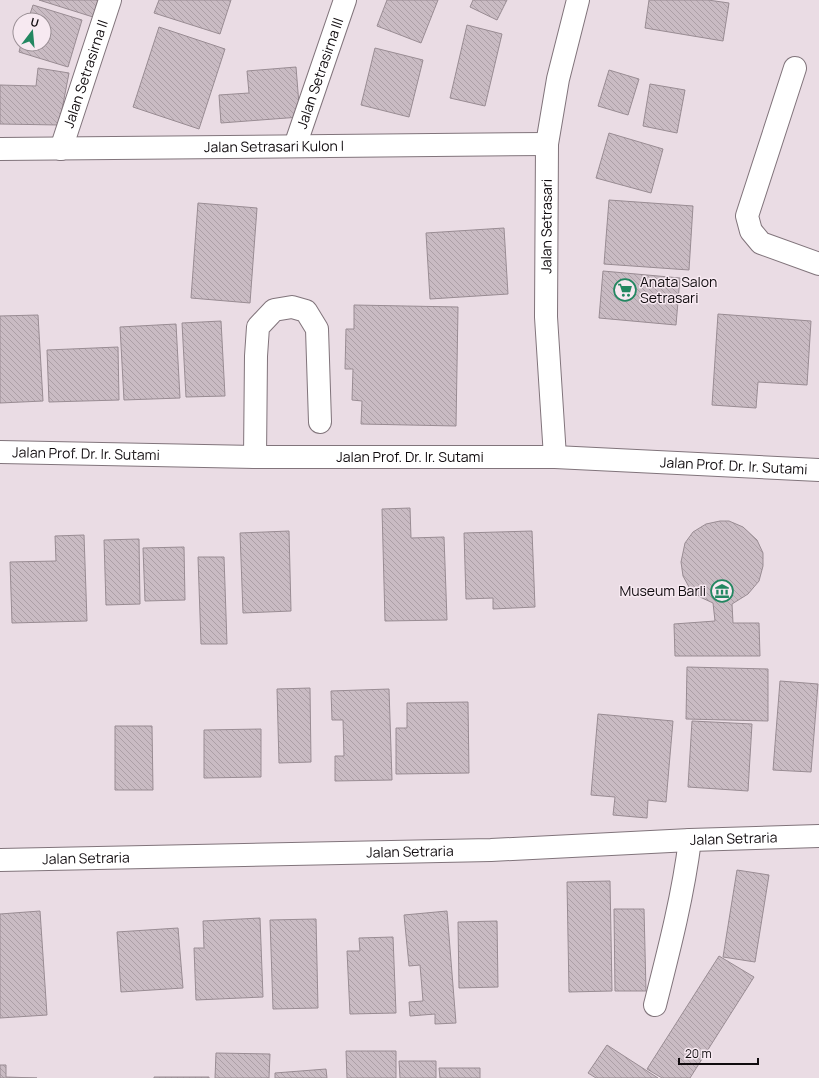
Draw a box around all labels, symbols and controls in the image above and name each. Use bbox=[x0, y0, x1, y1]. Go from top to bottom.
north arrow bbox=[12, 12, 52, 52]
text: U bbox=[29, 14, 41, 30]
street label: Jalan Setrasirna III bbox=[292, 15, 347, 131]
street label: Jalan Setrasirna II bbox=[59, 17, 112, 130]
street label: Jalan Setrasari Kulon I bbox=[204, 136, 344, 156]
street label: Jalan Setrasari bbox=[536, 179, 556, 274]
place label: Anata Salon Setrasari bbox=[640, 272, 717, 307]
supermarket icon: Anata Salon Setrasari bbox=[612, 277, 638, 303]
street label: Jalan Prof. Dr. Ir. Sutami bbox=[12, 442, 160, 464]
street label: Jalan Prof. Dr. Ir. Sutami bbox=[336, 447, 484, 466]
street label: Jalan Prof. Dr. Ir. Sutami bbox=[660, 452, 808, 478]
museum icon: Museum Barli bbox=[709, 578, 735, 604]
place label: Museum Barli bbox=[619, 581, 706, 600]
street label: Jalan Setraria bbox=[690, 827, 778, 849]
street label: Jalan Setraria bbox=[366, 841, 454, 862]
street label: Jalan Setraria bbox=[42, 847, 130, 868]
scale bar bbox=[679, 1040, 758, 1066]
text: 20 m bbox=[685, 1045, 712, 1062]

